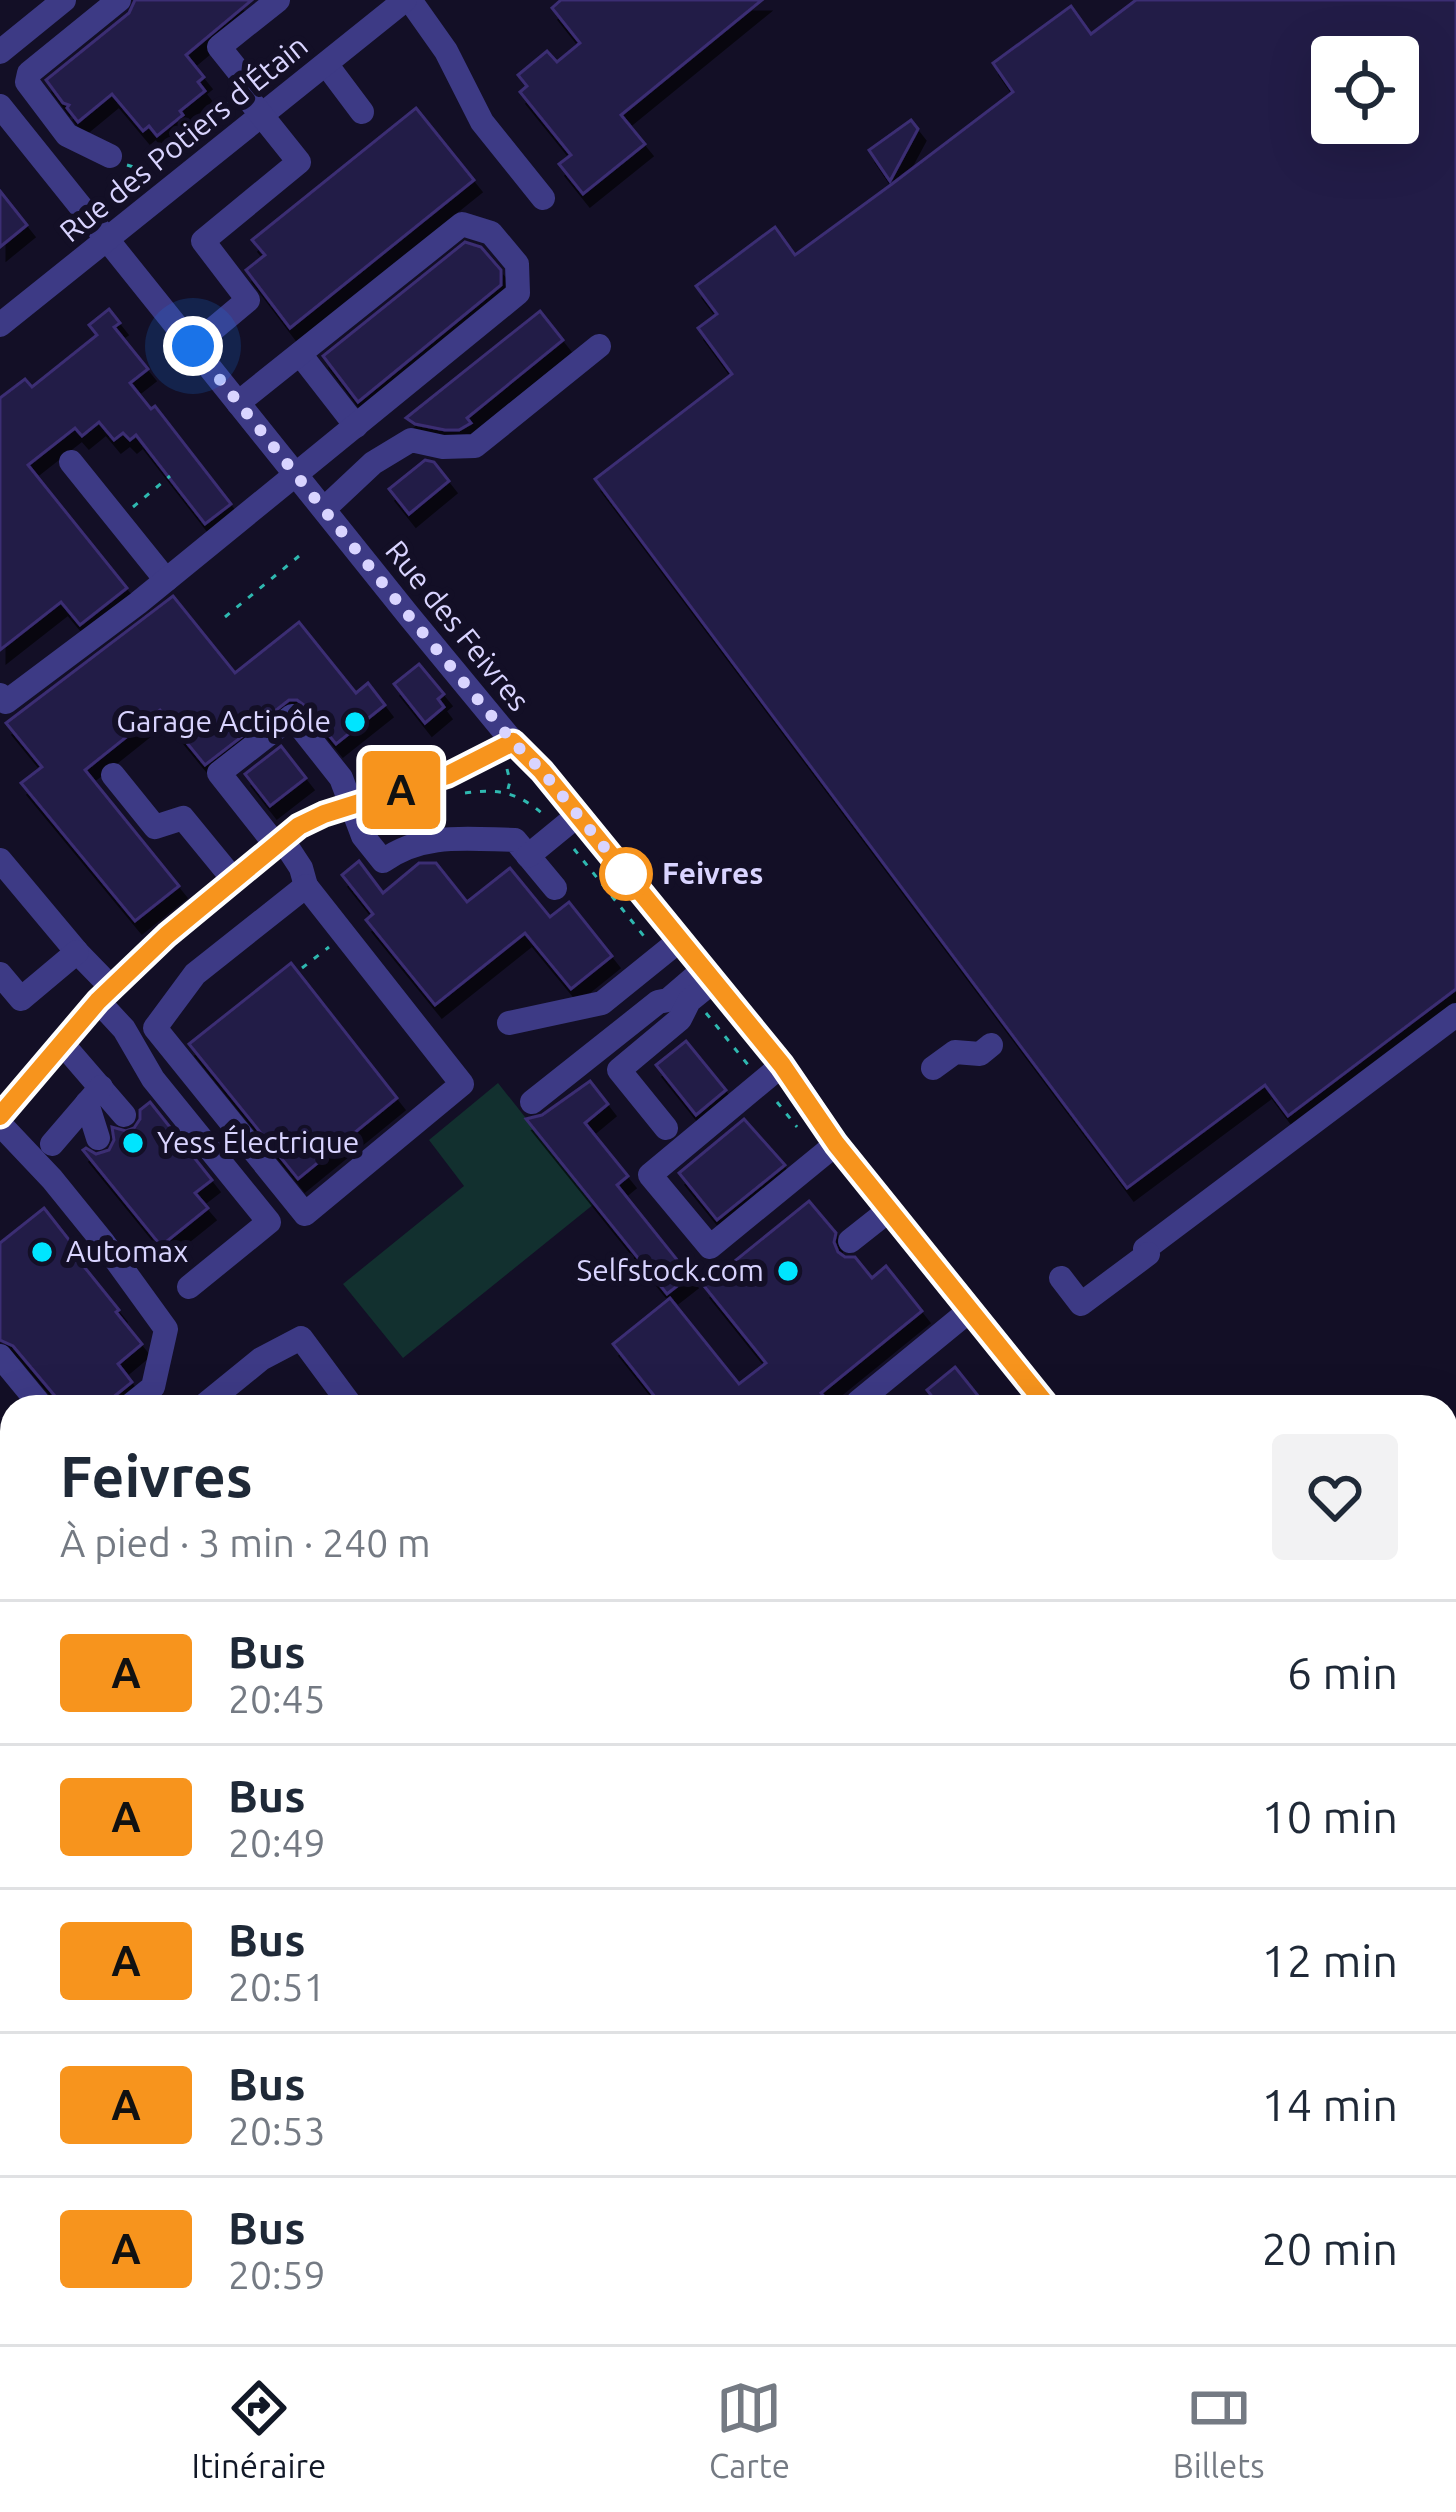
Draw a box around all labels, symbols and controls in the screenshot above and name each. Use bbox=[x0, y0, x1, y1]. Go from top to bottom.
street label: Rue des Potiers d'Étain bbox=[52, 27, 314, 249]
map controls bbox=[1311, 36, 1419, 144]
button: locate bbox=[1311, 36, 1419, 144]
your location bbox=[163, 316, 223, 376]
street label: Rue des Feivres bbox=[379, 534, 537, 717]
place label: Garage Actipôle bbox=[116, 704, 331, 738]
marker: Garage Actipôle bbox=[342, 709, 368, 735]
line badge: A bbox=[362, 751, 440, 829]
text: A bbox=[386, 766, 416, 813]
marker: Feivres bbox=[601, 849, 651, 899]
place label: Feivres bbox=[662, 856, 763, 890]
place label: Yess Électrique bbox=[157, 1124, 359, 1159]
marker: Yess Électrique bbox=[120, 1130, 146, 1156]
place label: Automax bbox=[66, 1234, 188, 1268]
marker: Automax bbox=[29, 1239, 55, 1265]
place label: Selfstock.com bbox=[576, 1253, 764, 1287]
marker: Selfstock.com bbox=[775, 1258, 801, 1284]
button: heart bbox=[1272, 1434, 1398, 1560]
text: Feivres bbox=[60, 1444, 253, 1508]
text: À pied · 3 min · 240 m bbox=[60, 1521, 431, 1564]
text: Bus bbox=[228, 1626, 305, 1677]
text: 6 min bbox=[1287, 1647, 1398, 1698]
text: A bbox=[111, 1649, 141, 1696]
text: 20:45 bbox=[228, 1677, 326, 1720]
text: Bus bbox=[228, 1770, 305, 1821]
text: 10 min bbox=[1261, 1791, 1398, 1842]
text: A bbox=[111, 1793, 141, 1840]
text: 20:49 bbox=[228, 1821, 326, 1864]
text: Bus bbox=[228, 1914, 305, 1965]
text: 12 min bbox=[1261, 1935, 1398, 1986]
text: A bbox=[111, 1937, 141, 1984]
text: 20:51 bbox=[228, 1965, 326, 2008]
text: Bus bbox=[228, 2058, 305, 2109]
text: 14 min bbox=[1261, 2079, 1398, 2130]
text: A bbox=[111, 2081, 141, 2128]
text: 20:53 bbox=[228, 2109, 326, 2152]
text: Bus bbox=[228, 2202, 305, 2253]
text: 20 min bbox=[1261, 2223, 1398, 2274]
text: A bbox=[111, 2225, 141, 2272]
text: 20:59 bbox=[228, 2253, 326, 2296]
tab: Itinéraire bbox=[191, 2375, 326, 2484]
tab: Carte bbox=[709, 2375, 790, 2484]
tab: Billets bbox=[1173, 2375, 1265, 2484]

